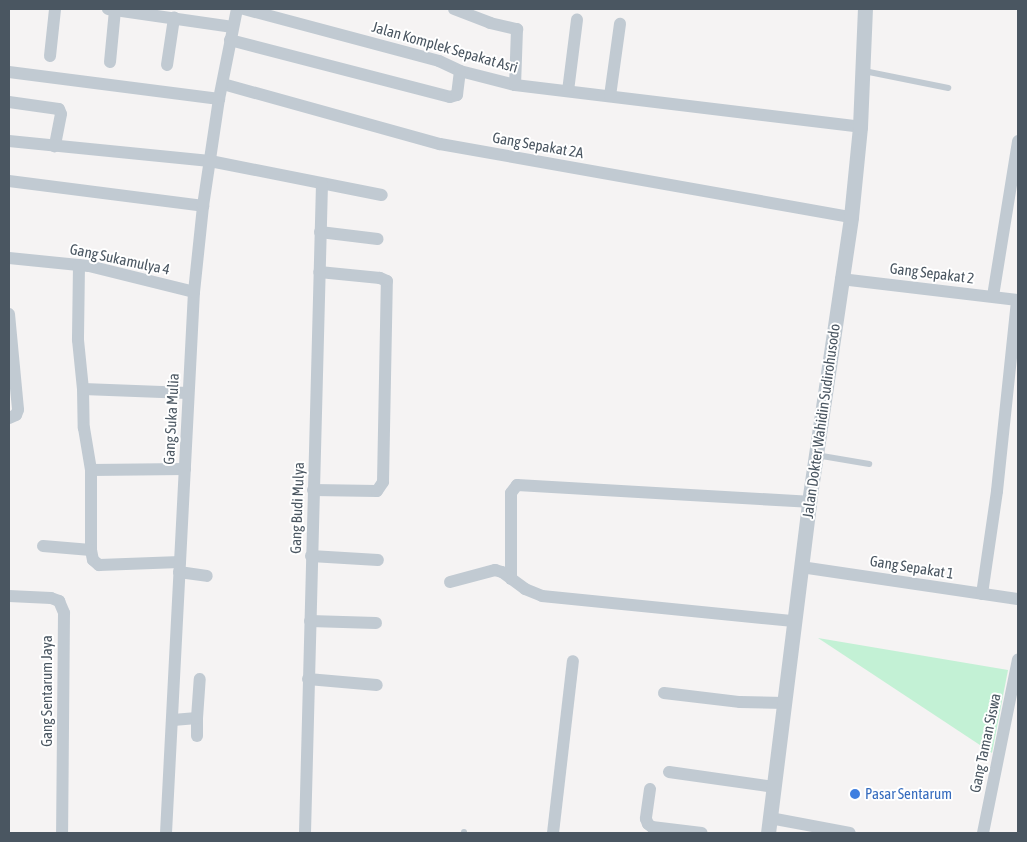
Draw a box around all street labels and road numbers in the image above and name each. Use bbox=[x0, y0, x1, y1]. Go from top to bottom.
street label: Jalan Komplek Sepakat Asri bbox=[370, 18, 520, 76]
street label: Gang Sepakat 2A bbox=[491, 128, 585, 162]
street label: Gang Sukamulya 4 bbox=[68, 240, 172, 278]
street label: Gang Sepakat 2 bbox=[889, 259, 975, 287]
street label: Jalan Dokter Wahidin Sudirohusodo bbox=[798, 323, 844, 519]
street label: Gang Suka Mulia bbox=[160, 373, 182, 465]
street label: Gang Budi Mulya bbox=[286, 462, 308, 554]
street label: Gang Sepakat 1 bbox=[869, 551, 955, 583]
street label: Gang Sentarum Jaya bbox=[38, 635, 56, 747]
street label: Gang Taman Siswa bbox=[966, 692, 1004, 794]

